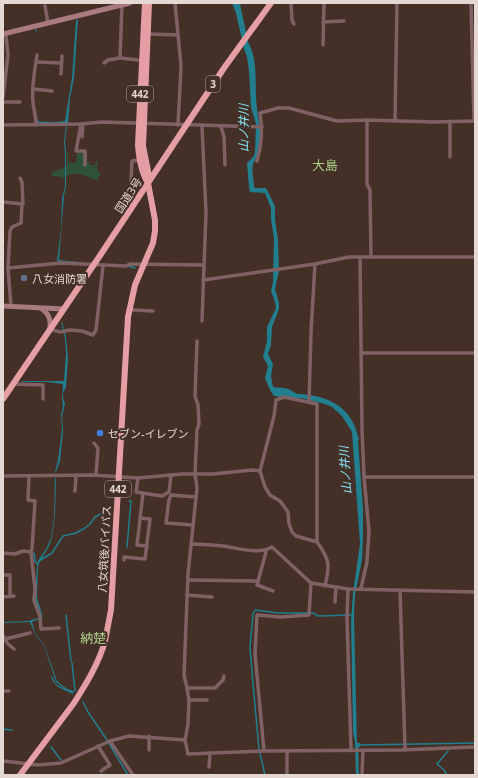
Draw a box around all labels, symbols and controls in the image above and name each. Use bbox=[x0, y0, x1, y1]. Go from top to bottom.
road number: 3 bbox=[206, 76, 220, 92]
road number: 442 bbox=[127, 86, 153, 102]
water label: 山ノ井川 bbox=[235, 102, 252, 152]
district label: 大島 bbox=[312, 156, 338, 174]
street label: 国道3号 bbox=[111, 174, 145, 216]
place label: 八女消防署 bbox=[32, 271, 87, 286]
marker: 八女消防署 bbox=[19, 273, 29, 283]
place label: セブン-イレブン bbox=[108, 426, 189, 441]
marker: セブン-イレブン bbox=[95, 428, 105, 438]
water label: 山ノ井川 bbox=[335, 443, 355, 495]
road number: 442 bbox=[105, 481, 131, 497]
street label: 八女筑後バイパス bbox=[94, 505, 114, 593]
district label: 納楚 bbox=[80, 629, 106, 647]

